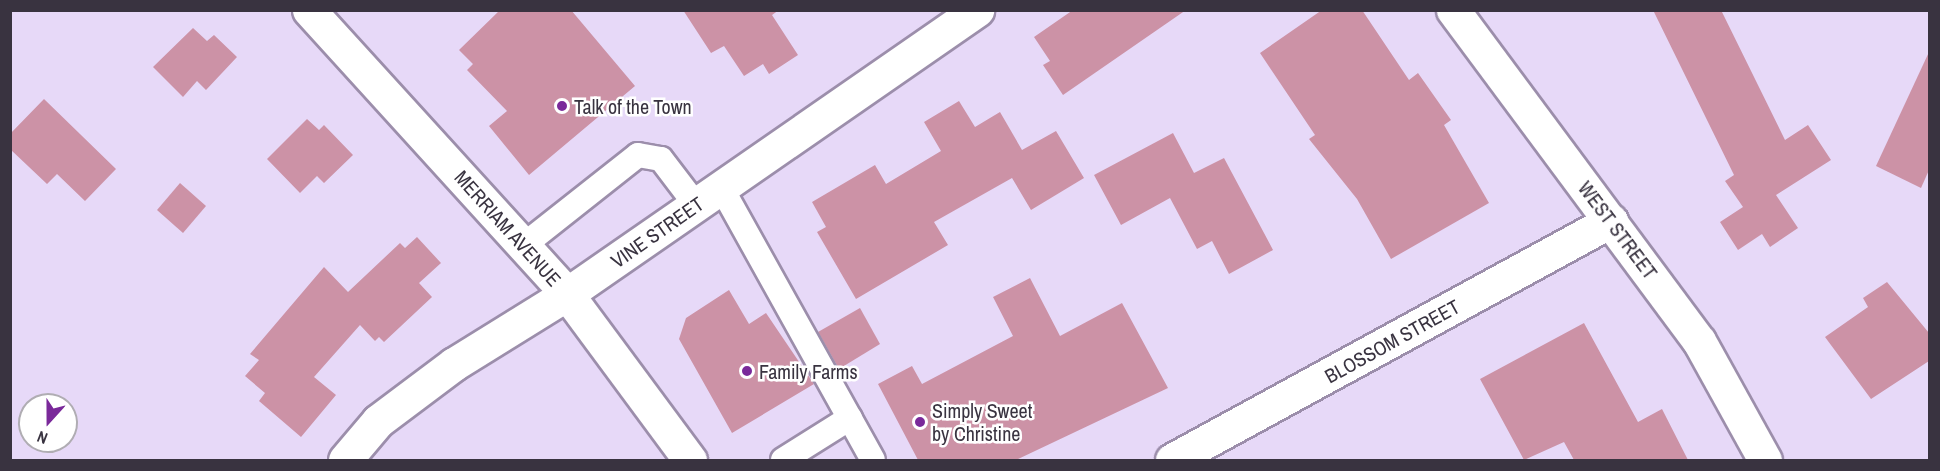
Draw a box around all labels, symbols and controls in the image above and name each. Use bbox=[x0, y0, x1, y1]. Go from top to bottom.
place label: Talk of the Town bbox=[574, 94, 692, 118]
marker: Talk of the Town bbox=[555, 99, 569, 113]
street label: MERRIAM AVENUE bbox=[449, 165, 567, 291]
street label: WEST STREET bbox=[1573, 176, 1663, 284]
street label: VINE STREET bbox=[606, 191, 708, 273]
street label: BLOSSOM STREET bbox=[1320, 294, 1464, 388]
place label: Family Farms bbox=[759, 359, 858, 383]
marker: Family Farms bbox=[740, 364, 754, 378]
north arrow bbox=[18, 393, 78, 453]
place label: Simply Sweet by Christine bbox=[932, 398, 1032, 445]
marker: Simply Sweet by Christine bbox=[913, 415, 927, 429]
text: N bbox=[34, 426, 51, 450]

